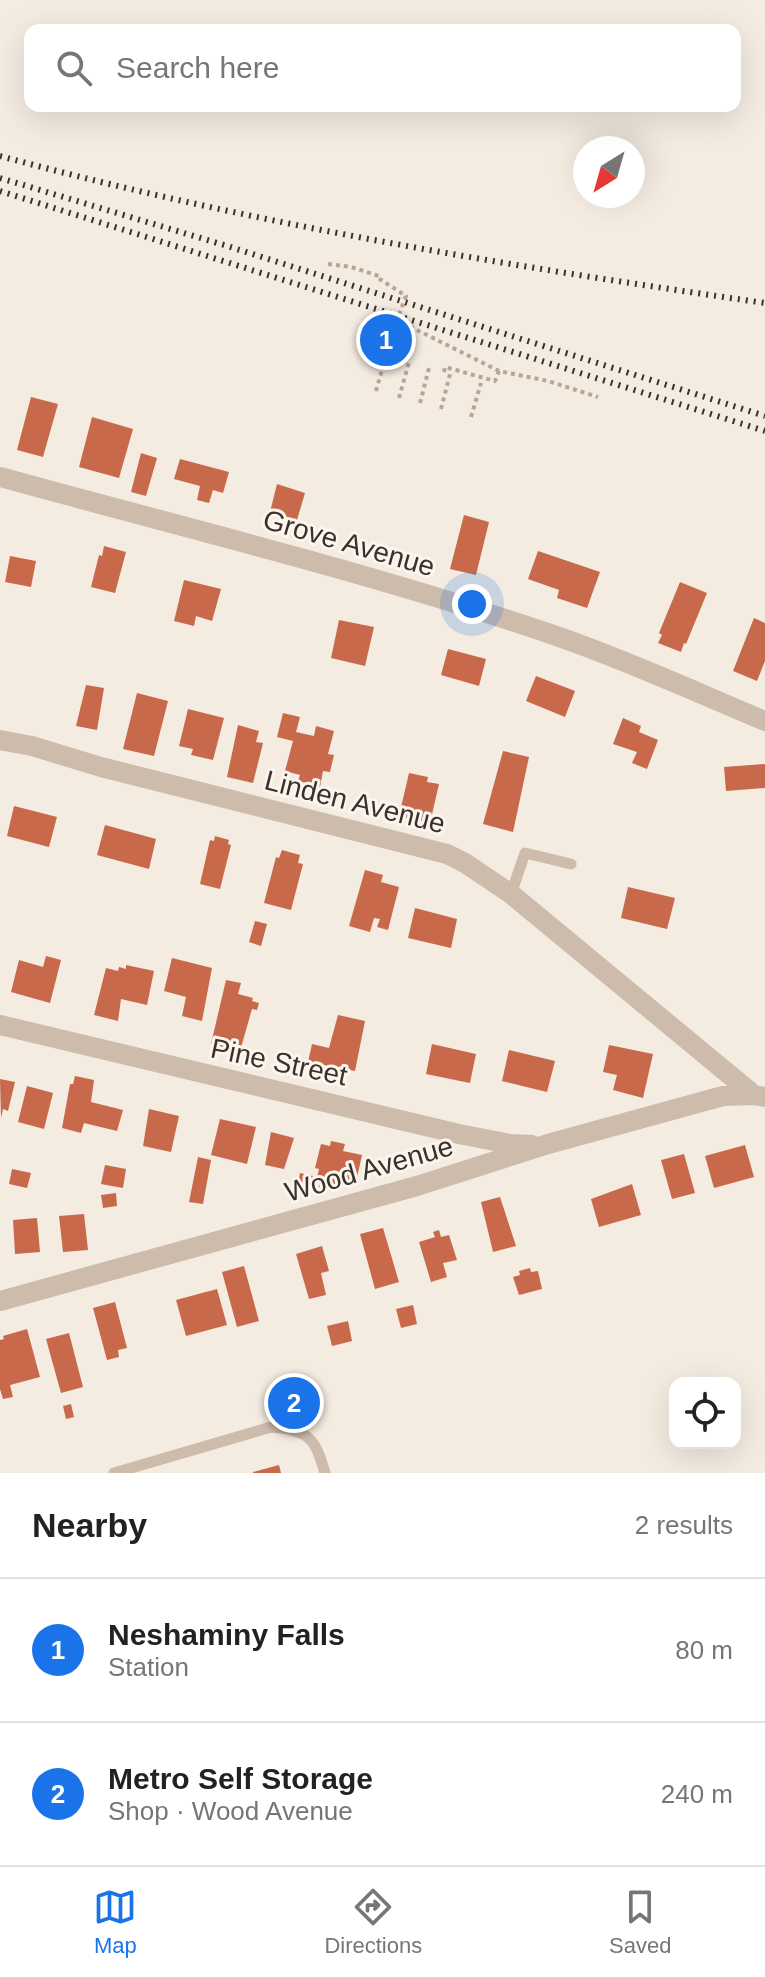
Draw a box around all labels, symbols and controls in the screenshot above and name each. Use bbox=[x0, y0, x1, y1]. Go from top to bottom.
search box bbox=[24, 24, 741, 112]
icon: search bbox=[52, 46, 96, 90]
text: Search here bbox=[116, 51, 279, 84]
north arrow bbox=[573, 136, 645, 208]
pin: 1 bbox=[360, 310, 412, 370]
street label: Grove Avenue bbox=[260, 504, 438, 582]
your location bbox=[452, 584, 492, 624]
street label: Linden Avenue bbox=[262, 765, 448, 839]
street label: Pine Street bbox=[208, 1032, 350, 1092]
street label: Wood Avenue bbox=[281, 1130, 457, 1208]
pin: 2 bbox=[268, 1373, 320, 1433]
map controls bbox=[669, 1377, 741, 1449]
button: locate bbox=[669, 1377, 741, 1449]
text: Nearby bbox=[32, 1506, 147, 1544]
text: 2 results bbox=[635, 1510, 733, 1540]
text: Neshaminy Falls bbox=[108, 1618, 345, 1651]
text: 1 bbox=[51, 1635, 65, 1665]
text: 80 m bbox=[675, 1635, 733, 1665]
text: Station bbox=[108, 1652, 189, 1682]
text: Metro Self Storage bbox=[108, 1762, 373, 1795]
text: 2 bbox=[51, 1779, 65, 1809]
text: 240 m bbox=[661, 1779, 733, 1809]
text: Shop · Wood Avenue bbox=[108, 1796, 353, 1826]
tab: Map bbox=[93, 1885, 137, 1959]
tab: Directions bbox=[324, 1885, 422, 1959]
tab: Saved bbox=[609, 1885, 672, 1959]

